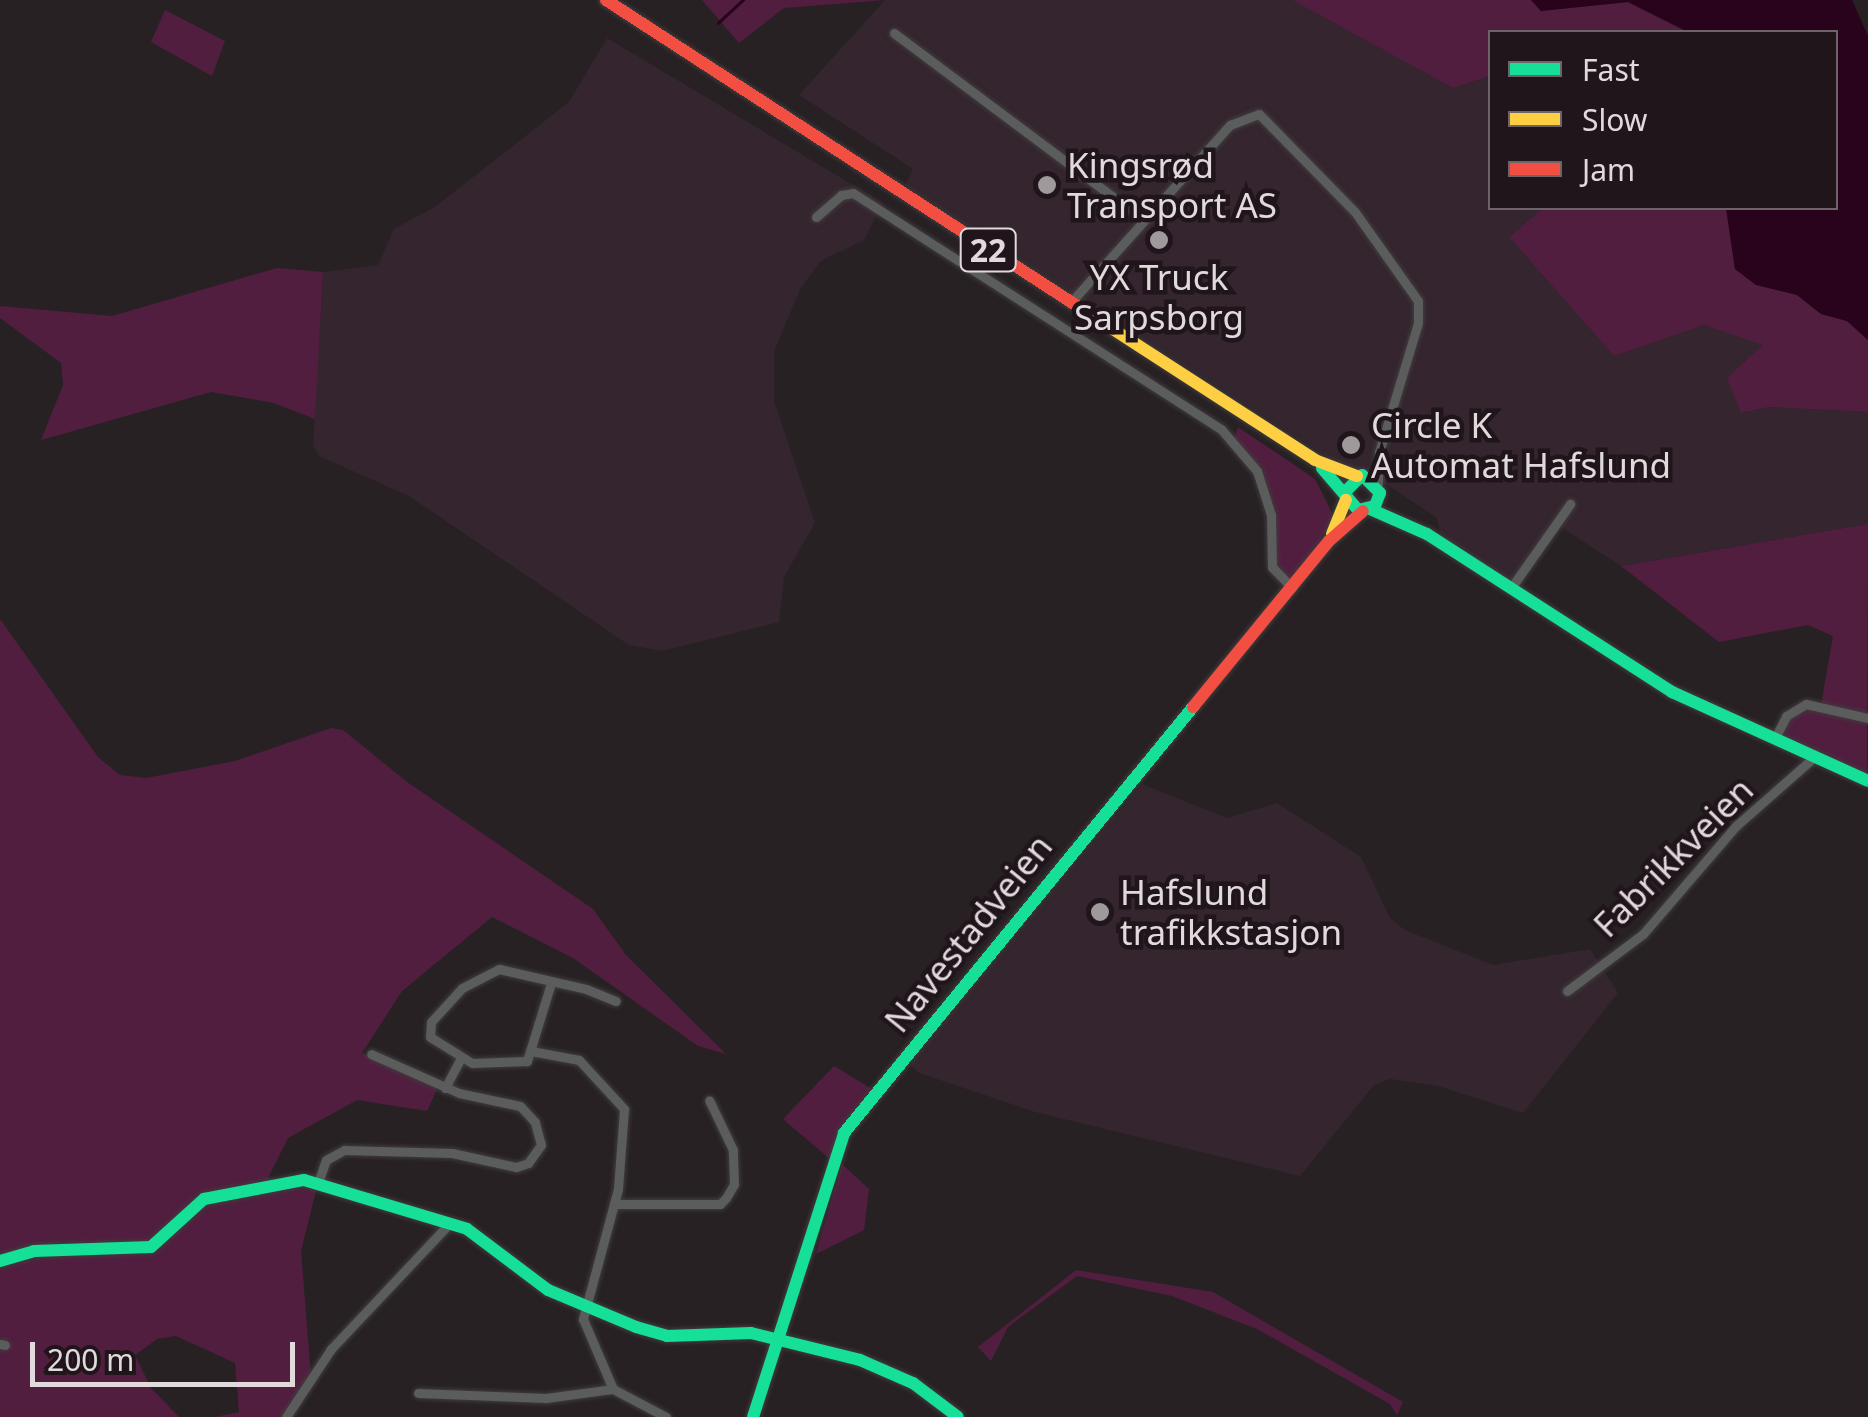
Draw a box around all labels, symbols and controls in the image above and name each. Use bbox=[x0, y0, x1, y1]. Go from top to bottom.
legend bbox=[1488, 30, 1838, 210]
text: Fast bbox=[1582, 49, 1640, 90]
text: Slow bbox=[1582, 99, 1647, 140]
place label: Kingsrød Transport AS bbox=[1067, 144, 1277, 226]
text: Jam bbox=[1582, 149, 1635, 190]
marker: Kingsrød Transport AS bbox=[1036, 174, 1058, 196]
road number: 22 bbox=[958, 223, 1018, 277]
marker: YX Truck Sarpsborg bbox=[1148, 229, 1170, 251]
place label: YX Truck Sarpsborg bbox=[1074, 256, 1244, 338]
place label: Circle K Automat Hafslund bbox=[1371, 404, 1671, 486]
marker: Circle K Automat Hafslund bbox=[1340, 434, 1362, 456]
street label: Fabrikkveien bbox=[1585, 769, 1761, 945]
street label: Navestadveien bbox=[875, 826, 1061, 1040]
place label: Hafslund trafikkstasjon bbox=[1120, 871, 1342, 953]
marker: Hafslund trafikkstasjon bbox=[1089, 901, 1111, 923]
scale bar bbox=[35, 1322, 300, 1384]
text: 200 m bbox=[47, 1339, 134, 1380]

